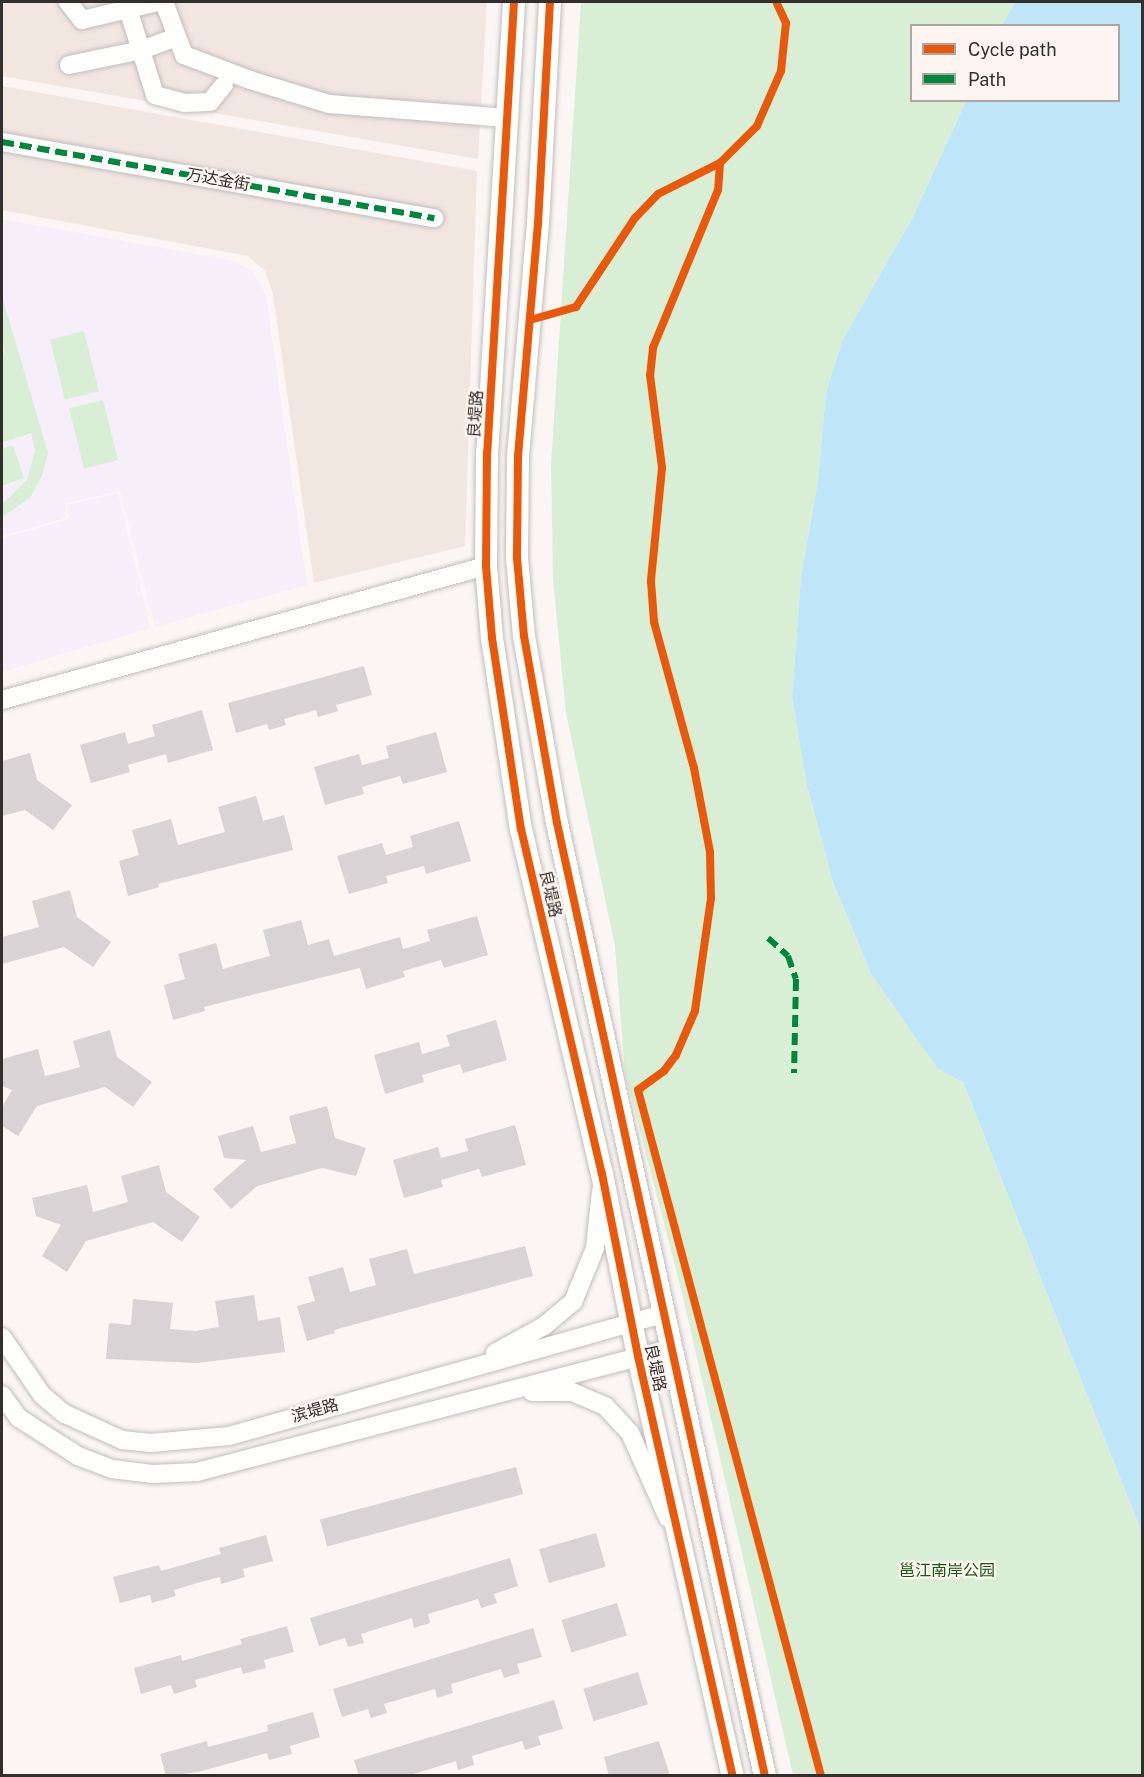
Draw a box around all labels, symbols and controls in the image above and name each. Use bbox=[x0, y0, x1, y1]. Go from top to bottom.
legend bbox=[910, 24, 1120, 102]
text: Cycle path bbox=[968, 39, 1057, 60]
text: Path bbox=[968, 69, 1006, 90]
street label: 万达金街 bbox=[185, 165, 251, 195]
street label: 良堤路 bbox=[465, 389, 487, 439]
street label: 良堤路 bbox=[535, 868, 565, 920]
street label: 良堤路 bbox=[641, 1343, 669, 1393]
street label: 滨堤路 bbox=[289, 1395, 341, 1427]
park label: 邕江南岸公园 bbox=[899, 1561, 995, 1581]

